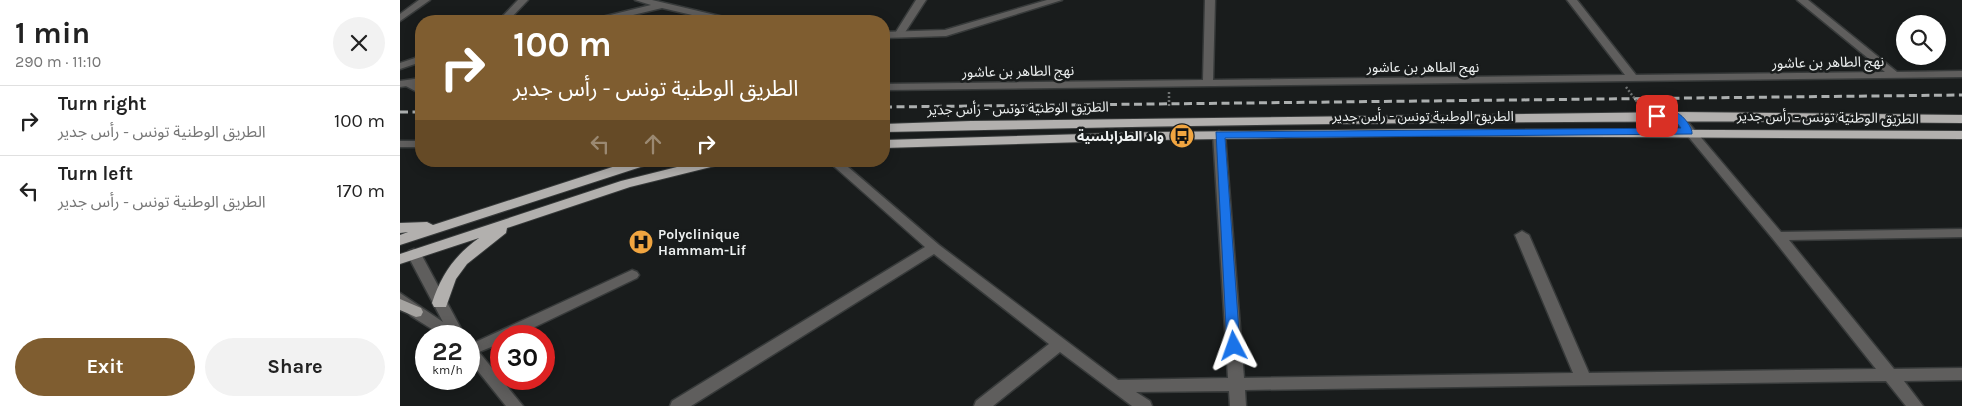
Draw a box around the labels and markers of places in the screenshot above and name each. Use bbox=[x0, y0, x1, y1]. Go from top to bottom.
pin bbox=[1636, 95, 1678, 137]
bus stop icon: واد الطرابلسية bbox=[1169, 123, 1195, 149]
place label: واد الطرابلسية bbox=[1077, 128, 1164, 145]
place label: Polyclinique Hammam-Lif bbox=[658, 226, 747, 259]
hospital icon: Polyclinique Hammam-Lif bbox=[628, 229, 654, 255]

